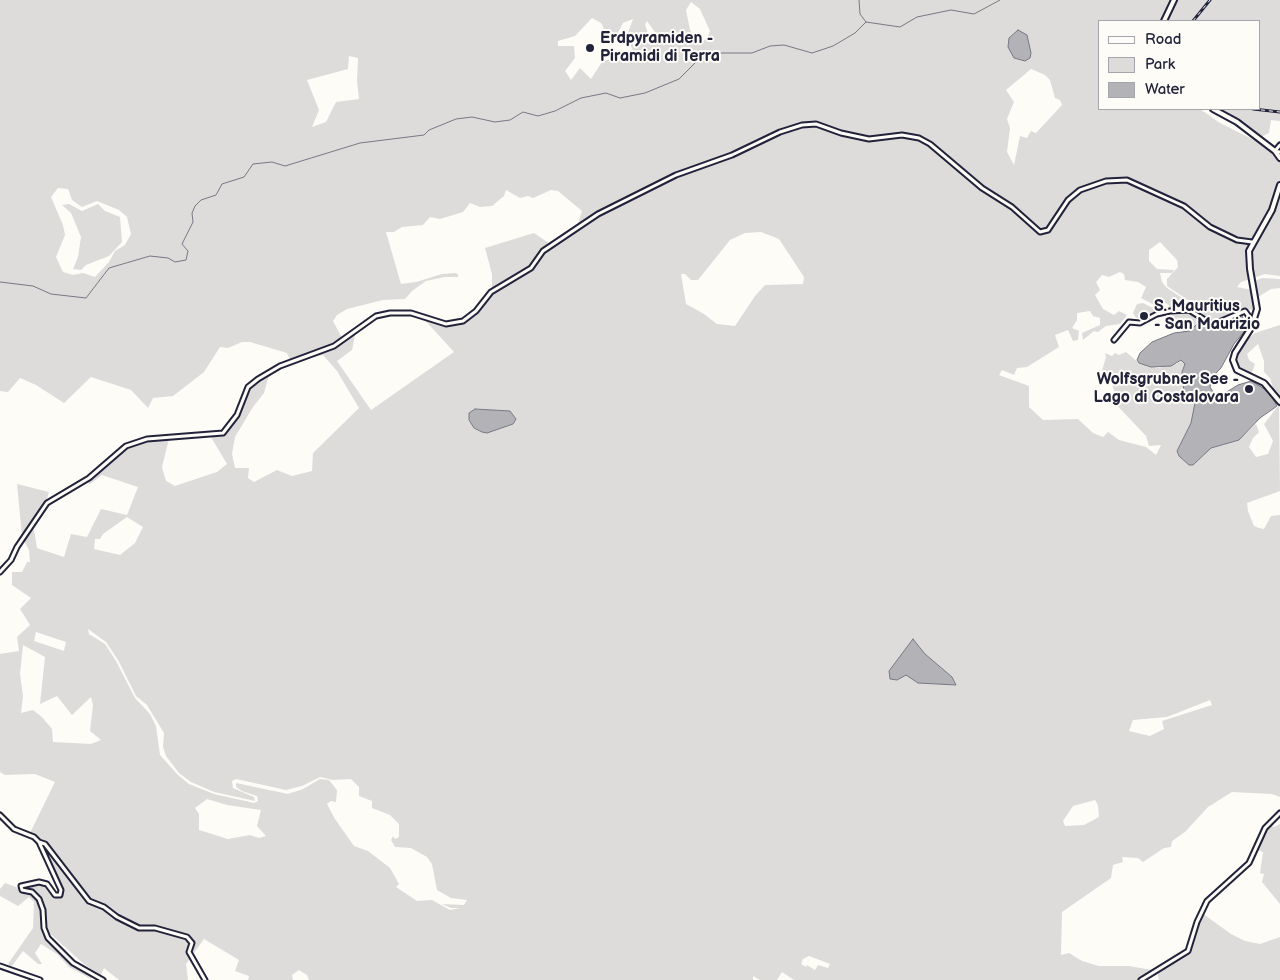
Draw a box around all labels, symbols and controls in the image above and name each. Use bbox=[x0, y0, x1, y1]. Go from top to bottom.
legend bbox=[1098, 20, 1260, 110]
place label: Erdpyramiden - Piramidi di Terra bbox=[600, 29, 720, 67]
text: Road bbox=[1145, 30, 1181, 49]
marker: Erdpyramiden - Piramidi di Terra bbox=[584, 42, 596, 54]
text: Park bbox=[1145, 55, 1175, 74]
text: Water bbox=[1145, 80, 1185, 99]
place label: S. Mauritius - San Maurizio bbox=[1154, 297, 1260, 335]
marker: S. Mauritius - San Maurizio bbox=[1138, 310, 1150, 322]
place label: Wolfsgrubner See - Lago di Costalovara bbox=[1094, 370, 1239, 408]
marker: Wolfsgrubner See - Lago di Costalovara bbox=[1243, 383, 1255, 395]

